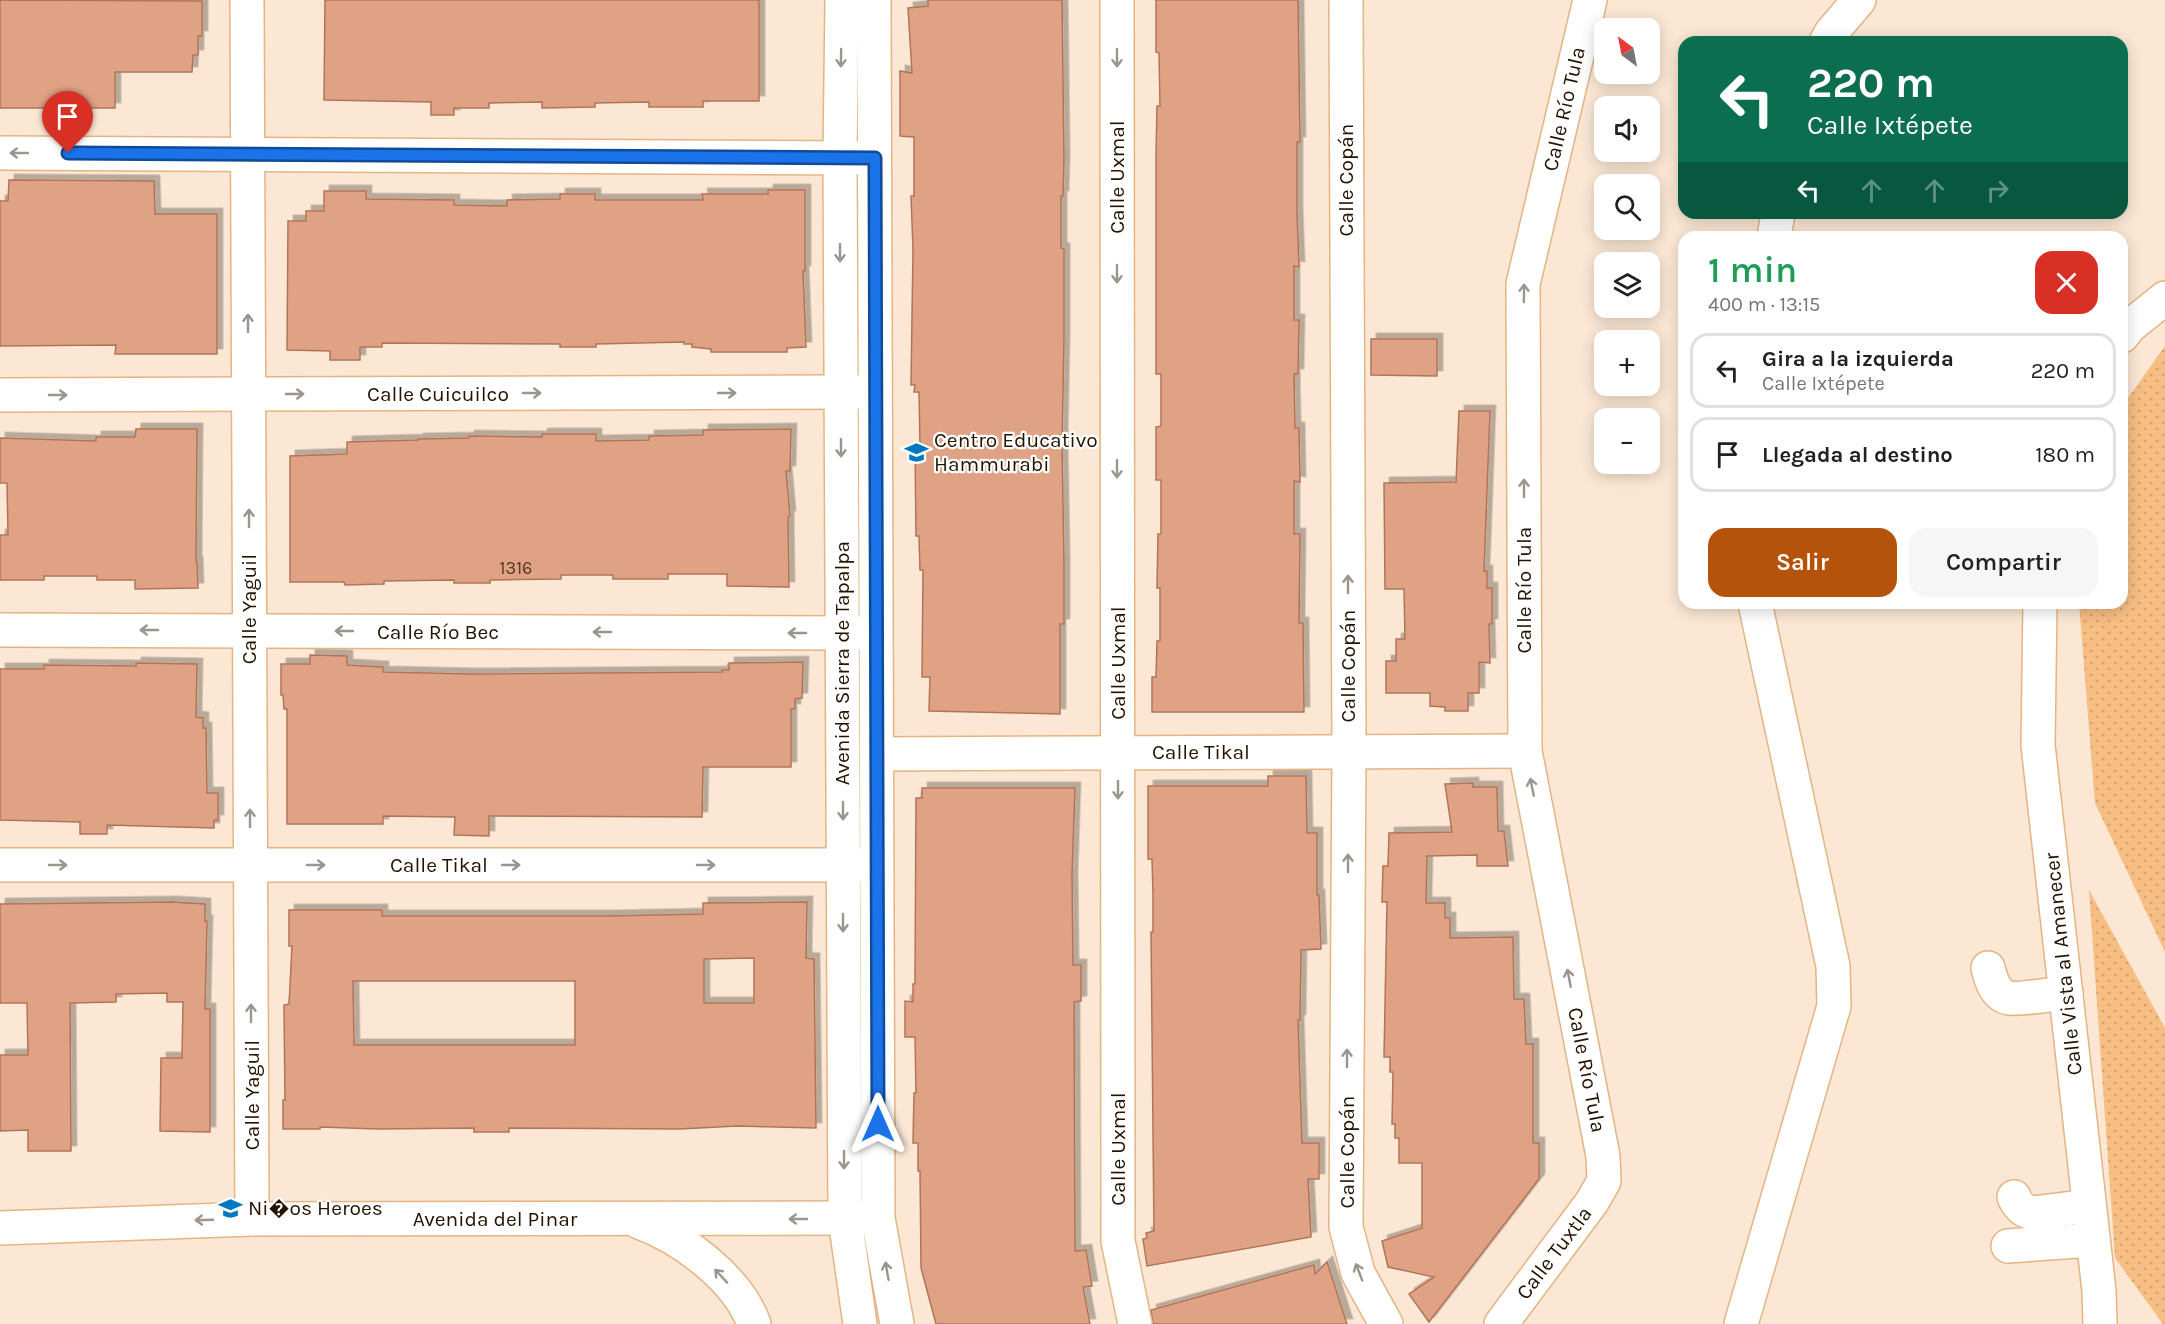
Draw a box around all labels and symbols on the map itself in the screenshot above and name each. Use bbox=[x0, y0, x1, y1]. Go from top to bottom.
north arrow bbox=[1594, 18, 1660, 84]
street label: Calle Río Tula bbox=[1538, 45, 1590, 173]
one-way arrow bbox=[835, 48, 847, 68]
one-way arrow bbox=[1111, 48, 1123, 68]
pin bbox=[42, 91, 93, 153]
street label: Calle Uxmal bbox=[1105, 120, 1129, 234]
street label: Calle Copán bbox=[1334, 124, 1358, 236]
one-way arrow bbox=[9, 147, 29, 159]
one-way arrow bbox=[834, 243, 846, 263]
one-way arrow bbox=[1111, 264, 1123, 284]
one-way arrow bbox=[1518, 283, 1529, 303]
one-way arrow bbox=[242, 314, 254, 334]
street label: Calle Cuicuilco bbox=[367, 382, 509, 406]
one-way arrow bbox=[522, 387, 542, 399]
one-way arrow bbox=[717, 387, 737, 399]
one-way arrow bbox=[285, 388, 305, 400]
one-way arrow bbox=[48, 389, 68, 401]
place label: Centro Educativo Hammurabi bbox=[934, 428, 1098, 476]
one-way arrow bbox=[835, 438, 847, 458]
school or university icon: Centro Educativo Hammurabi bbox=[903, 439, 929, 465]
one-way arrow bbox=[1111, 459, 1123, 479]
one-way arrow bbox=[1518, 478, 1530, 498]
one-way arrow bbox=[243, 509, 255, 529]
street label: Calle Río Tula bbox=[1512, 527, 1536, 653]
street label: Avenida Sierra de Tapalpa bbox=[830, 541, 854, 785]
street label: Calle Yaguil bbox=[237, 554, 261, 664]
house number: 1316 bbox=[500, 557, 532, 579]
one-way arrow bbox=[1342, 575, 1354, 595]
street label: Calle Uxmal bbox=[1106, 606, 1130, 720]
street label: Calle Copán bbox=[1336, 610, 1360, 722]
street label: Calle Río Bec bbox=[377, 620, 499, 644]
one-way arrow bbox=[140, 624, 160, 636]
one-way arrow bbox=[335, 625, 355, 637]
one-way arrow bbox=[593, 626, 613, 638]
one-way arrow bbox=[788, 627, 808, 639]
street label: Calle Tikal bbox=[1152, 740, 1250, 764]
one-way arrow bbox=[1526, 778, 1537, 797]
one-way arrow bbox=[1112, 780, 1124, 800]
one-way arrow bbox=[837, 801, 849, 821]
one-way arrow bbox=[244, 809, 256, 829]
street label: Calle Vista al Amanecer bbox=[2039, 851, 2087, 1077]
street label: Calle Tikal bbox=[390, 853, 488, 877]
one-way arrow bbox=[1342, 854, 1354, 874]
one-way arrow bbox=[48, 859, 68, 871]
one-way arrow bbox=[306, 859, 326, 871]
one-way arrow bbox=[501, 859, 521, 871]
one-way arrow bbox=[696, 859, 716, 871]
one-way arrow bbox=[837, 913, 849, 933]
one-way arrow bbox=[1563, 969, 1574, 989]
one-way arrow bbox=[245, 1004, 257, 1024]
street label: Calle Río Tula bbox=[1563, 1005, 1611, 1135]
street label: Calle Yaguil bbox=[240, 1040, 264, 1150]
one-way arrow bbox=[1341, 1049, 1353, 1069]
position arrow bbox=[846, 1092, 910, 1156]
street label: Calle Uxmal bbox=[1106, 1092, 1130, 1206]
street label: Calle Copán bbox=[1335, 1096, 1359, 1208]
one-way arrow bbox=[838, 1150, 850, 1170]
school or university icon: Ni�os Heroes bbox=[217, 1195, 243, 1221]
place label: Ni�os Heroes bbox=[248, 1196, 383, 1220]
street label: Calle Tuxtla bbox=[1511, 1202, 1597, 1304]
street label: Avenida del Pinar bbox=[413, 1207, 578, 1231]
one-way arrow bbox=[789, 1213, 809, 1225]
one-way arrow bbox=[195, 1215, 215, 1226]
one-way arrow bbox=[882, 1261, 893, 1281]
one-way arrow bbox=[1353, 1264, 1364, 1282]
one-way arrow bbox=[714, 1269, 728, 1284]

